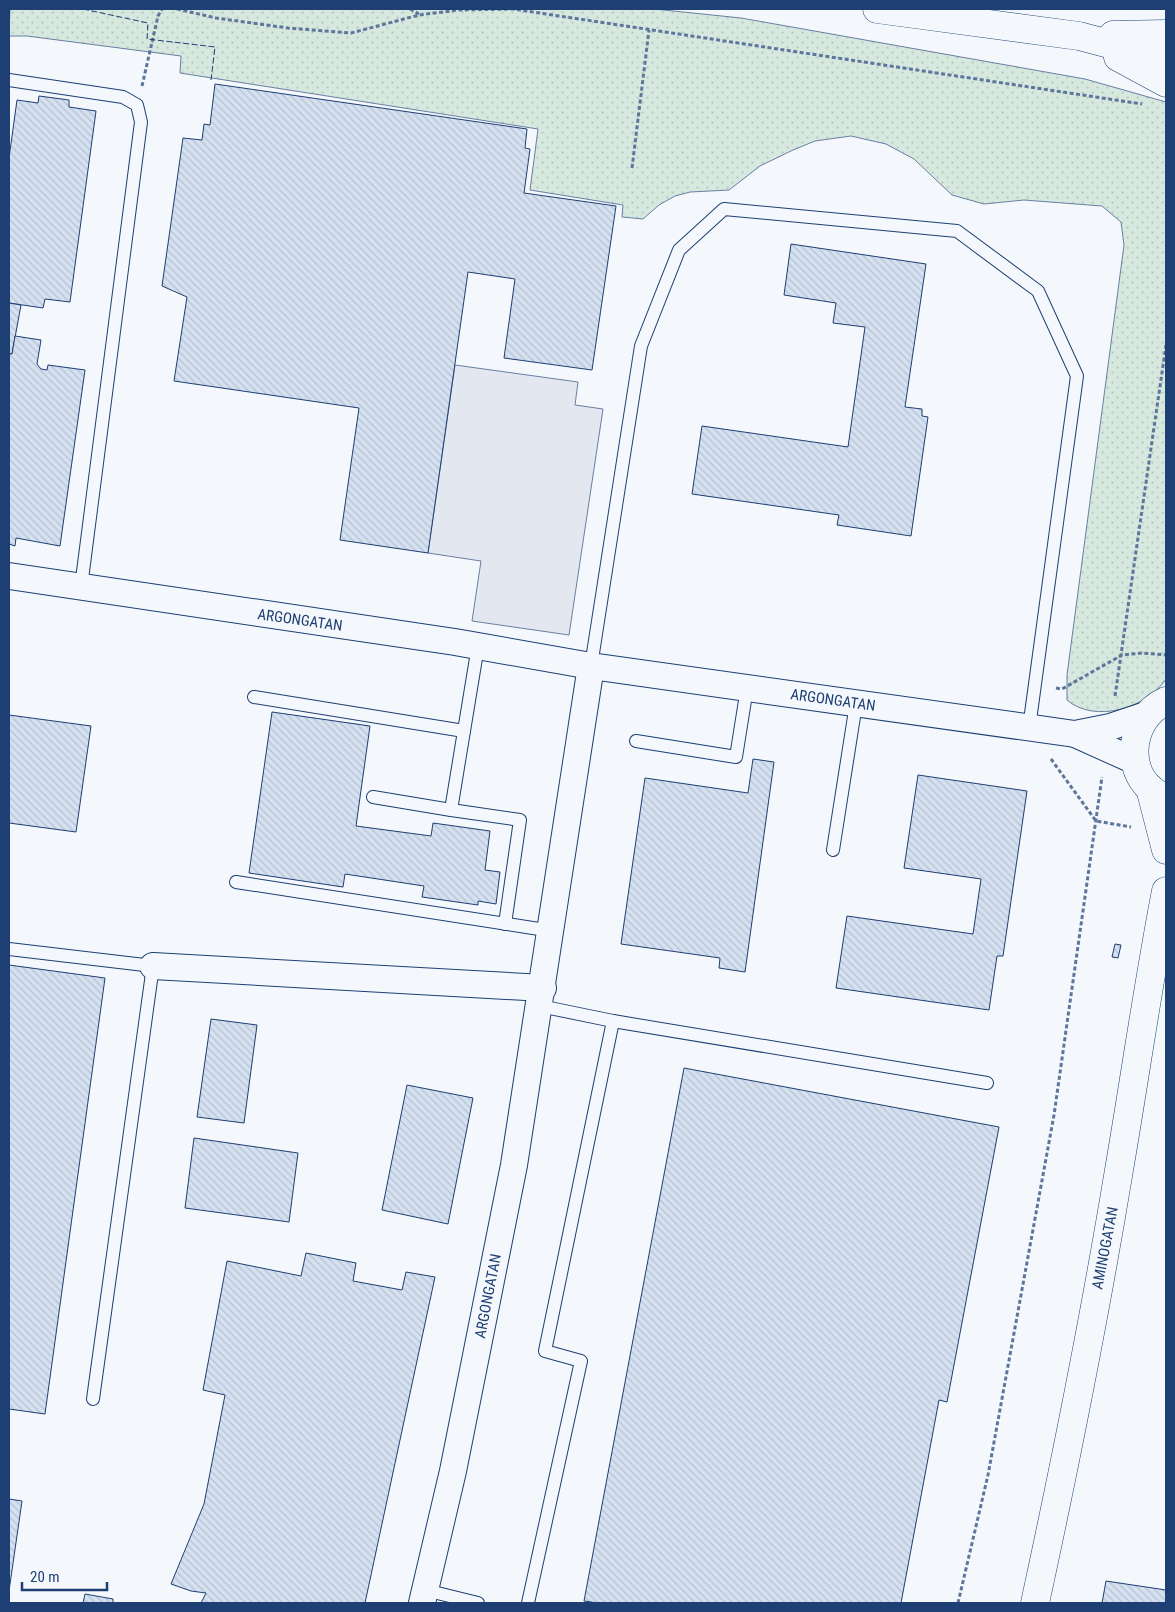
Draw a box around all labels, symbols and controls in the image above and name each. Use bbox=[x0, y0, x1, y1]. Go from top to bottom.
street label: ARGONGATAN bbox=[256, 605, 344, 635]
street label: ARGONGATAN bbox=[789, 685, 877, 715]
street label: AMINOGATAN bbox=[1088, 1205, 1122, 1291]
street label: ARGONGATAN bbox=[471, 1252, 505, 1340]
scale bar bbox=[22, 1560, 108, 1592]
text: 20 m bbox=[30, 1568, 60, 1586]

